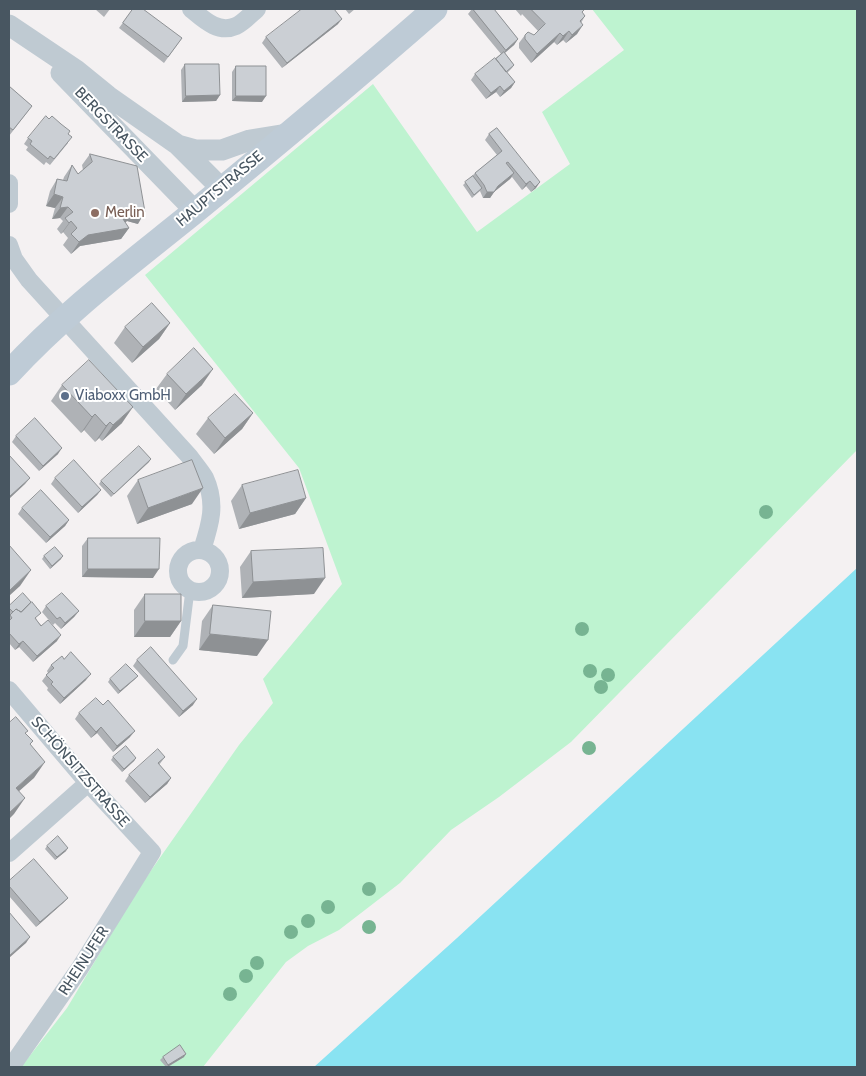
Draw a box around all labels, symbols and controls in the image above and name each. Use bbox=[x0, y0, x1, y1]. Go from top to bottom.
street label: BERGSTRASSE bbox=[71, 84, 151, 166]
street label: HAUPTSTRASSE bbox=[173, 147, 267, 231]
place label: Merlin bbox=[105, 204, 145, 222]
marker: Merlin bbox=[89, 207, 101, 219]
place label: Viaboxx GmbH bbox=[75, 387, 171, 405]
marker: Viaboxx GmbH bbox=[59, 390, 71, 402]
street label: SCHÖNSITZSTRASSE bbox=[27, 713, 133, 831]
street label: RHEINUFER bbox=[55, 923, 113, 999]

